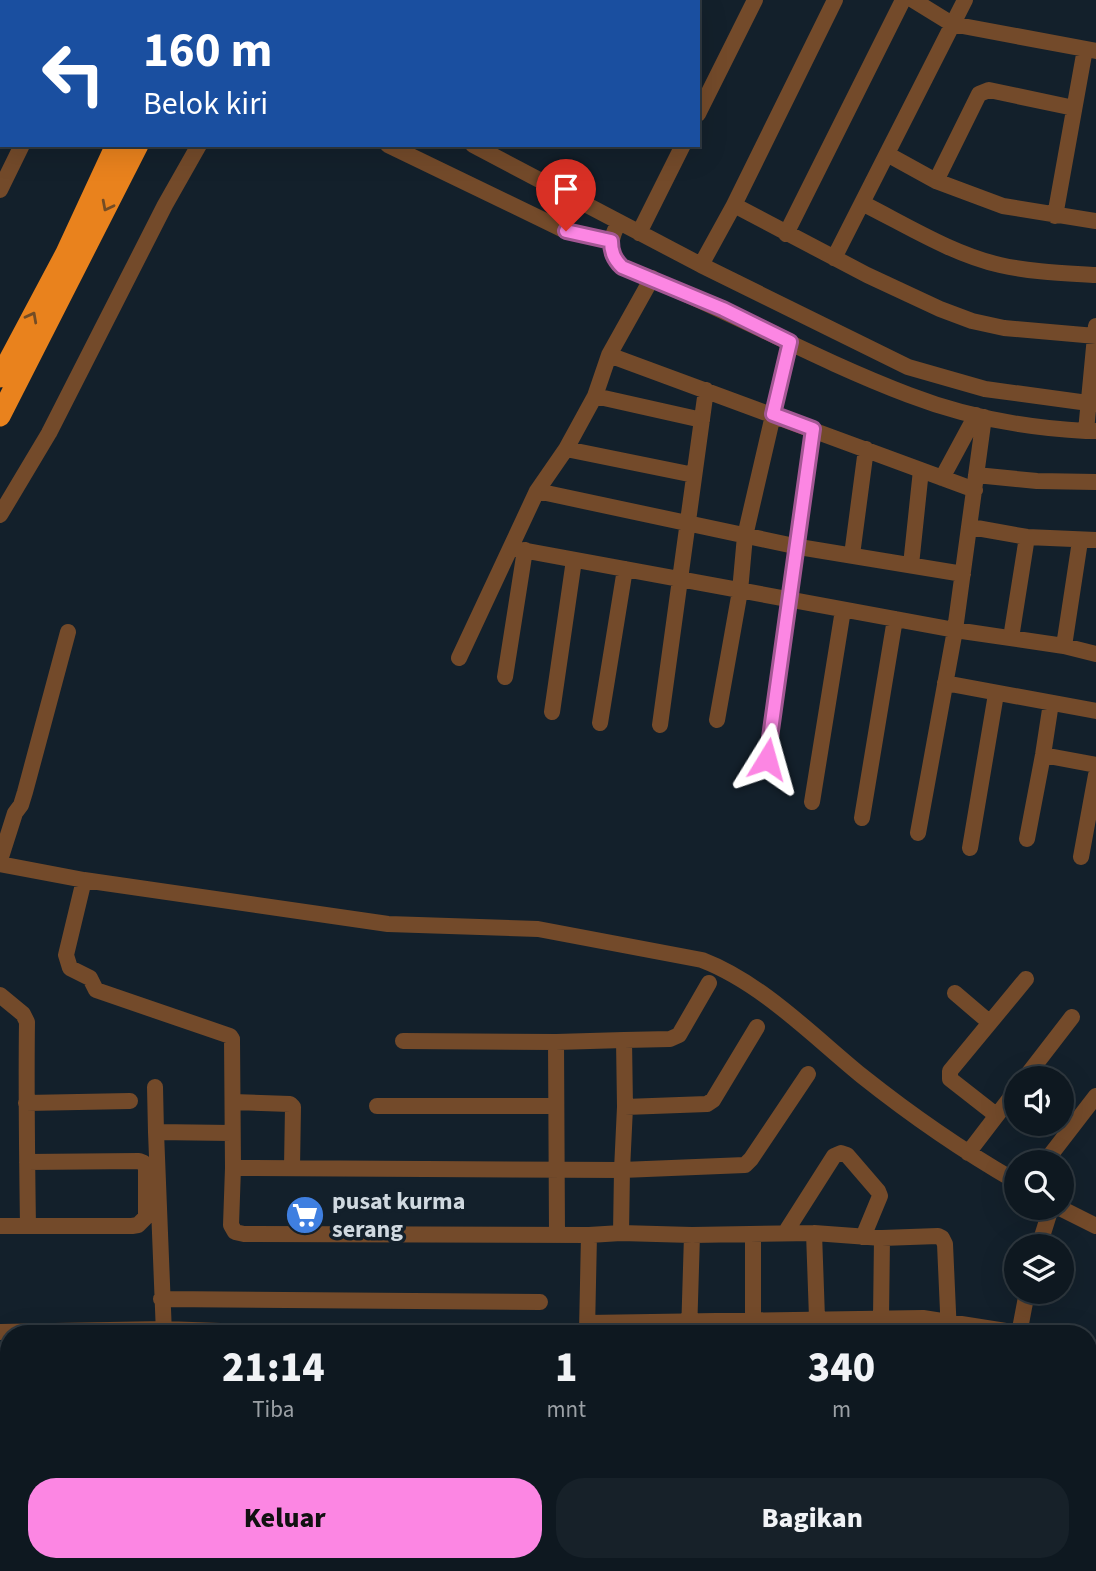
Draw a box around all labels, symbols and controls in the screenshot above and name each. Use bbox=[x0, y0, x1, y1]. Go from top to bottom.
text: 160 m bbox=[143, 16, 272, 86]
icon: left bbox=[28, 28, 119, 119]
text: Belok kiri bbox=[143, 81, 268, 127]
pin bbox=[536, 159, 596, 231]
icon: arrive bbox=[547, 170, 585, 208]
one-way arrow bbox=[102, 199, 115, 211]
one-way arrow bbox=[24, 311, 37, 324]
position arrow bbox=[730, 722, 804, 796]
map controls bbox=[1004, 1066, 1074, 1304]
button: sound bbox=[1004, 1066, 1074, 1136]
button: search bbox=[1004, 1150, 1074, 1220]
place label: pusat kurma serang bbox=[332, 1184, 465, 1247]
supermarket icon: pusat kurma serang bbox=[284, 1194, 326, 1236]
button: layers bbox=[1004, 1234, 1074, 1304]
text: 21:14 bbox=[222, 1338, 325, 1398]
text: 1 bbox=[555, 1338, 577, 1398]
text: 340 bbox=[808, 1338, 875, 1398]
text: Tiba bbox=[252, 1393, 294, 1426]
text: mnt bbox=[546, 1393, 586, 1426]
text: m bbox=[832, 1393, 851, 1426]
button: Keluar bbox=[28, 1478, 542, 1558]
button: Bagikan bbox=[556, 1478, 1069, 1558]

